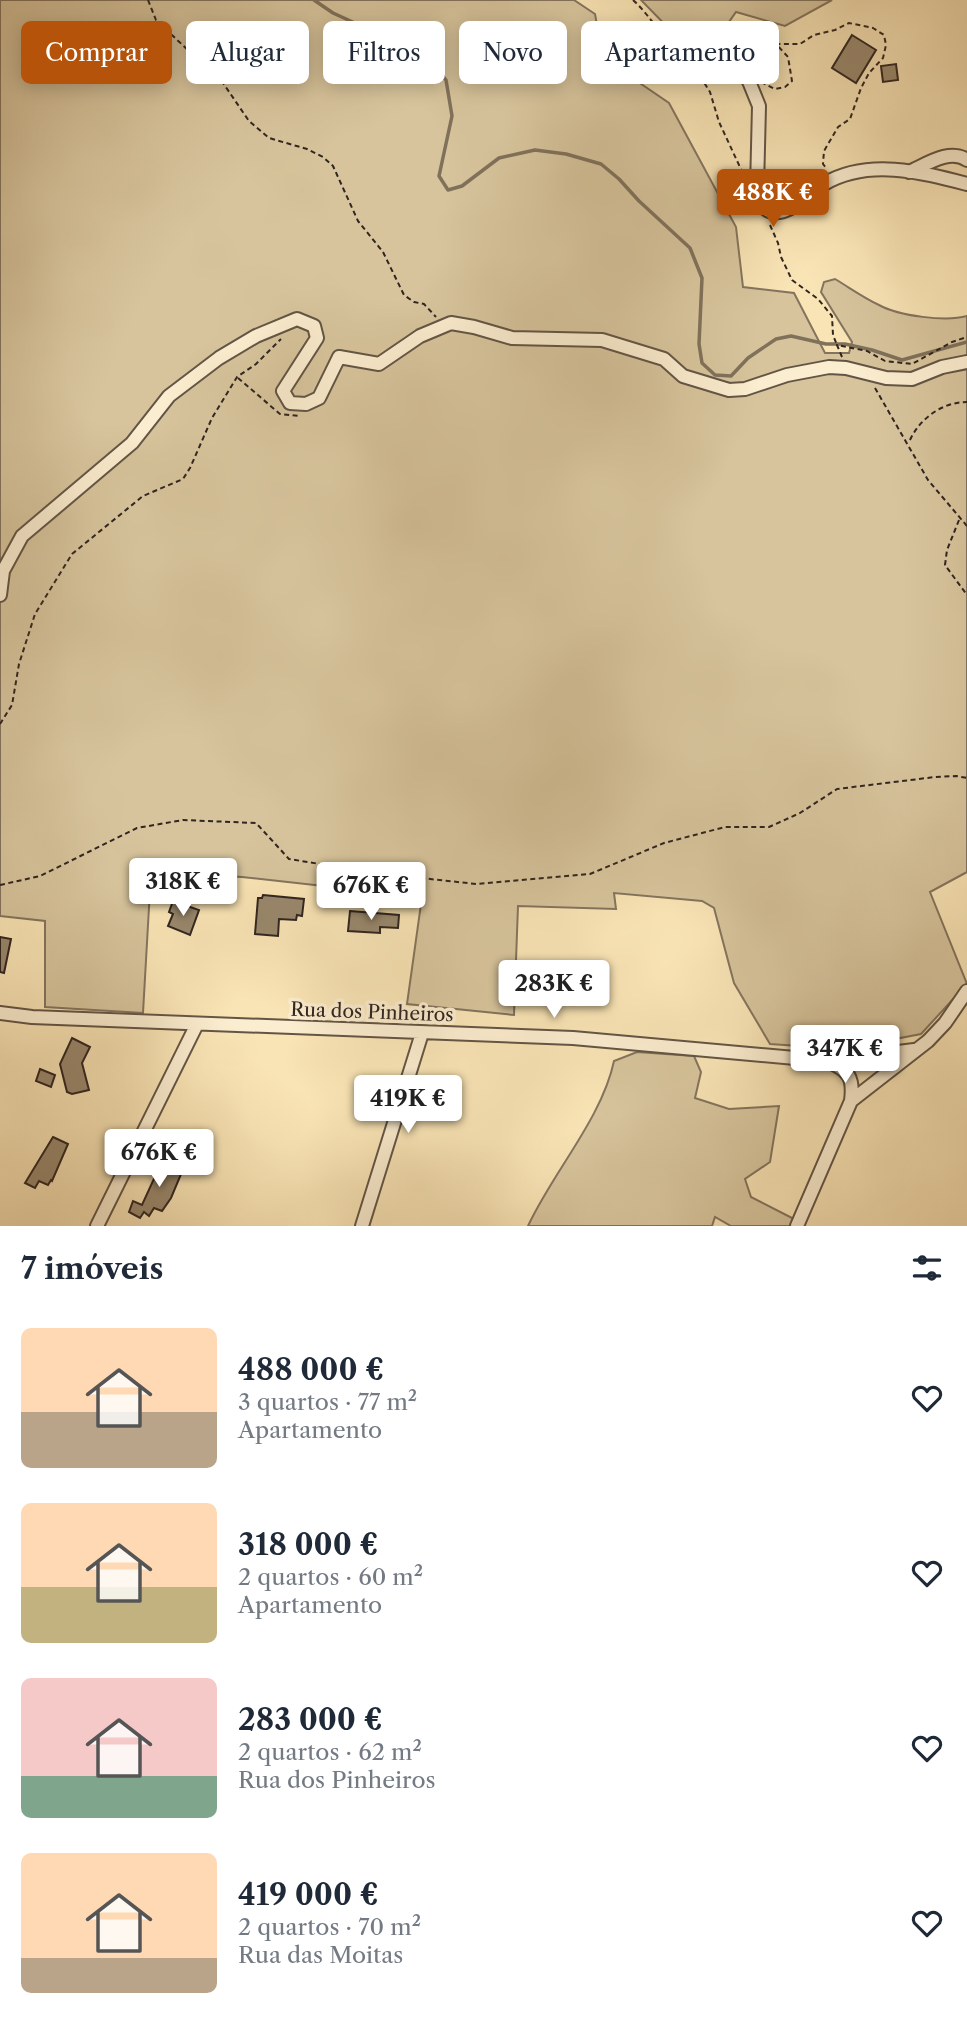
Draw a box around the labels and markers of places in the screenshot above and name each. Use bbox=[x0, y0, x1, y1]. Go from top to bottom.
pin: 488K € bbox=[716, 170, 830, 229]
pin: 318K € bbox=[126, 858, 240, 918]
pin: 676K € bbox=[314, 862, 428, 922]
pin: 283K € bbox=[497, 960, 611, 1020]
pin: 347K € bbox=[788, 1026, 902, 1085]
pin: 419K € bbox=[351, 1076, 465, 1135]
pin: 676K € bbox=[102, 1130, 216, 1189]

